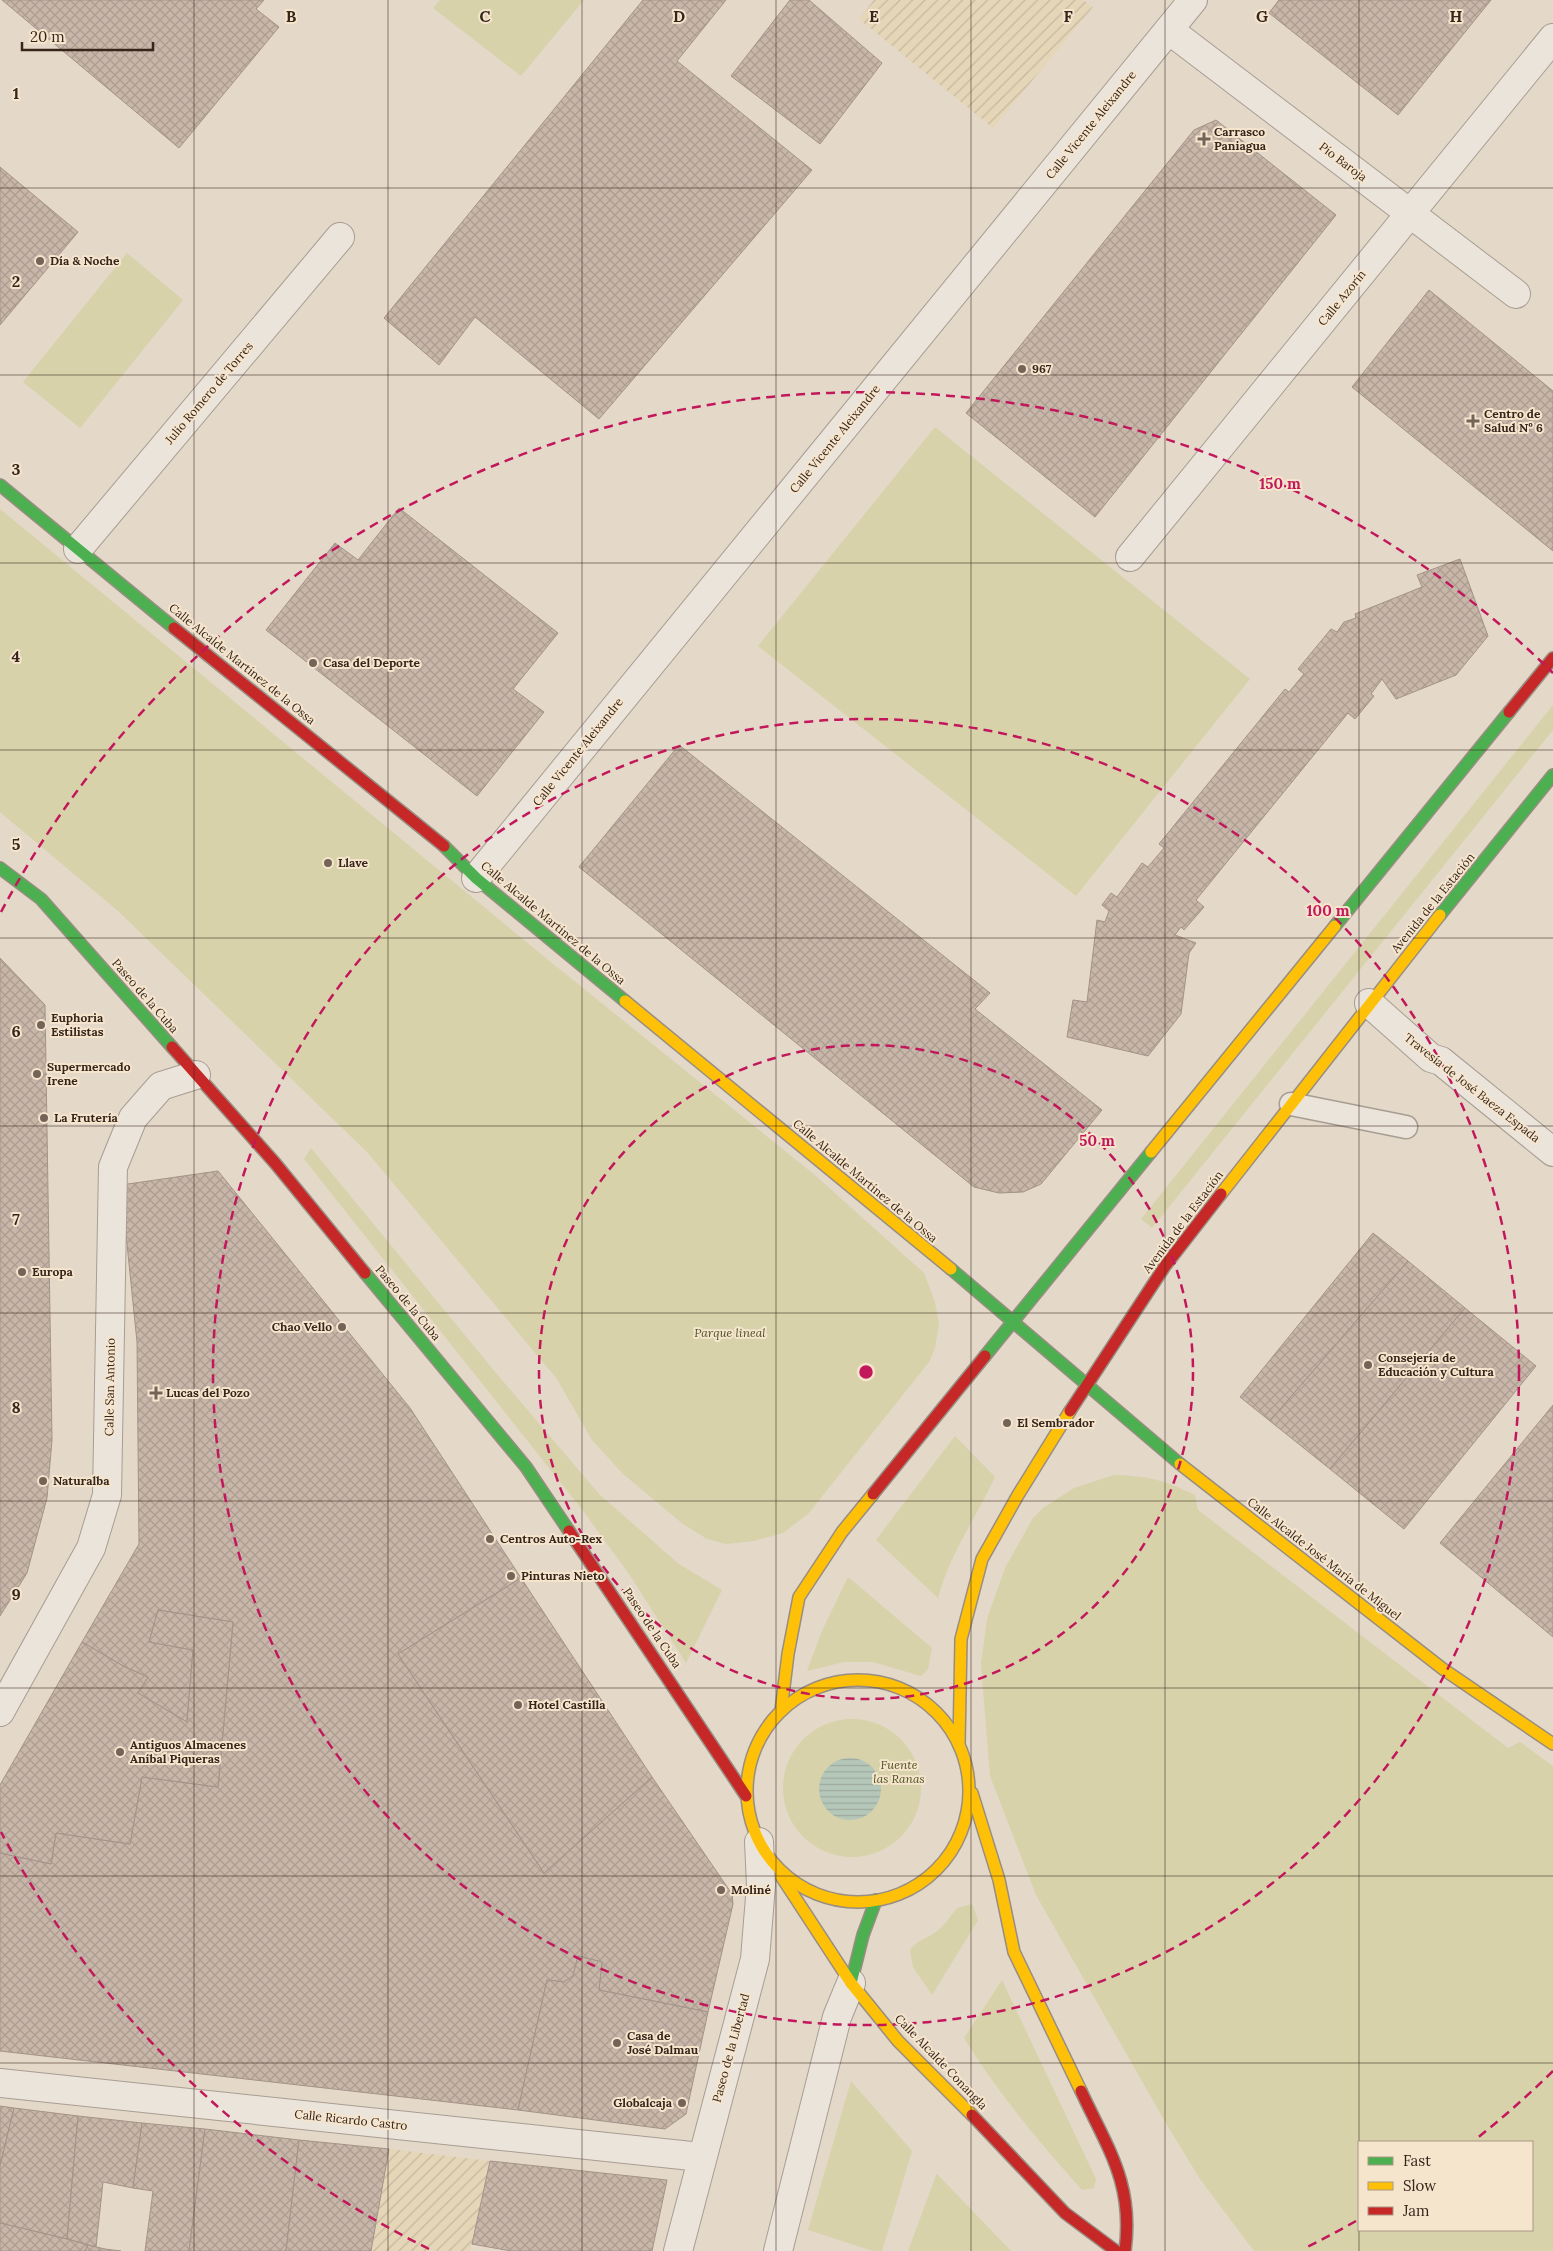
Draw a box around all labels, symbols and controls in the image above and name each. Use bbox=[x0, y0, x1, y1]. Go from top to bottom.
text: B bbox=[286, 6, 297, 26]
text: C bbox=[479, 6, 491, 26]
text: D bbox=[673, 6, 685, 26]
text: E bbox=[869, 6, 879, 26]
text: F bbox=[1063, 6, 1073, 26]
text: G bbox=[1256, 6, 1268, 26]
text: H bbox=[1450, 6, 1463, 26]
scale bar bbox=[22, 20, 154, 52]
text: 20 m bbox=[30, 27, 65, 46]
street label: Calle Vicente Aleixandre bbox=[1042, 67, 1139, 182]
text: 1 bbox=[13, 83, 19, 103]
place label: Carrasco Paniagua bbox=[1214, 124, 1267, 153]
marker: Carrasco Paniagua bbox=[1198, 133, 1210, 145]
street label: Pío Baroja bbox=[1316, 139, 1370, 184]
place label: Día & Noche bbox=[50, 253, 120, 268]
marker: Día & Noche bbox=[34, 255, 46, 267]
street label: Calle Azorín bbox=[1315, 267, 1369, 329]
text: 2 bbox=[12, 271, 20, 291]
street label: Julio Romero de Torres bbox=[161, 338, 256, 448]
place label: 967 bbox=[1032, 361, 1052, 376]
marker: 967 bbox=[1016, 363, 1028, 375]
street label: Calle Vicente Aleixandre bbox=[786, 381, 883, 496]
place label: Centro de Salud Nº 6 bbox=[1484, 406, 1543, 435]
marker: Centro de Salud Nº 6 bbox=[1466, 414, 1480, 428]
text: 3 bbox=[12, 459, 21, 479]
text: 150 m bbox=[1259, 474, 1301, 493]
street label: Calle Alcalde Martínez de la Ossa bbox=[166, 600, 319, 727]
text: 4 bbox=[12, 646, 21, 666]
place label: Casa del Deporte bbox=[323, 655, 421, 670]
marker: Casa del Deporte bbox=[307, 657, 319, 669]
street label: Calle Vicente Aleixandre bbox=[529, 694, 626, 809]
text: 5 bbox=[12, 834, 21, 854]
street label: Avenida de la Estación bbox=[1387, 850, 1478, 956]
place label: Llave bbox=[338, 855, 368, 870]
marker: Llave bbox=[322, 857, 334, 869]
street label: Calle Alcalde Martínez de la Ossa bbox=[478, 858, 629, 988]
text: 100 m bbox=[1307, 901, 1350, 920]
street label: Paseo de la Cuba bbox=[109, 955, 182, 1036]
place label: Euphoria Estilistas bbox=[51, 1010, 104, 1039]
marker: Euphoria Estilistas bbox=[35, 1019, 47, 1031]
text: 6 bbox=[11, 1021, 21, 1041]
street label: Travesía de José Baeza Espada bbox=[1401, 1030, 1543, 1145]
place label: Supermercado Irene bbox=[47, 1059, 131, 1088]
marker: Supermercado Irene bbox=[31, 1068, 43, 1080]
place label: La Frutería bbox=[54, 1110, 119, 1125]
marker: La Frutería bbox=[38, 1112, 50, 1124]
street label: Calle Alcalde Martínez de la Ossa bbox=[790, 1116, 941, 1246]
text: 50 m bbox=[1079, 1131, 1115, 1150]
street label: Avenida de la Estación bbox=[1139, 1168, 1226, 1277]
text: 7 bbox=[12, 1209, 20, 1229]
street label: Paseo de la Cuba bbox=[373, 1262, 444, 1343]
place label: Europa bbox=[32, 1264, 73, 1279]
marker: Europa bbox=[16, 1266, 28, 1278]
place label: Chao Vello bbox=[272, 1319, 332, 1334]
marker: Chao Vello bbox=[336, 1321, 348, 1333]
park label: Parque lineal bbox=[694, 1325, 766, 1340]
street label: Calle San Antonio bbox=[101, 1338, 118, 1436]
place label: Consejería de Educación y Cultura bbox=[1378, 1350, 1494, 1379]
marker: Consejería de Educación y Cultura bbox=[1362, 1359, 1374, 1371]
centre of rings bbox=[857, 1363, 875, 1381]
place label: Lucas del Pozo bbox=[166, 1385, 250, 1400]
marker: Lucas del Pozo bbox=[150, 1387, 162, 1399]
text: 8 bbox=[11, 1397, 21, 1417]
place label: El Sembrador bbox=[1017, 1415, 1095, 1430]
marker: El Sembrador bbox=[1001, 1417, 1013, 1429]
place label: Naturalba bbox=[53, 1473, 110, 1488]
marker: Naturalba bbox=[37, 1475, 49, 1487]
street label: Calle Alcalde José María de Miguel bbox=[1245, 1494, 1404, 1623]
place label: Centros Auto-Rex bbox=[500, 1531, 602, 1546]
marker: Centros Auto-Rex bbox=[484, 1533, 496, 1545]
place label: Pinturas Nieto bbox=[521, 1568, 605, 1583]
marker: Pinturas Nieto bbox=[505, 1570, 517, 1582]
text: 9 bbox=[11, 1584, 21, 1604]
street label: Paseo de la Cuba bbox=[620, 1585, 685, 1671]
place label: Hotel Castilla bbox=[528, 1697, 606, 1712]
marker: Hotel Castilla bbox=[512, 1699, 524, 1711]
place label: Antiguos Almacenes Aníbal Piqueras bbox=[130, 1737, 246, 1766]
marker: Antiguos Almacenes Aníbal Piqueras bbox=[114, 1746, 126, 1758]
park label: Fuente las Ranas bbox=[873, 1757, 925, 1786]
place label: Moliné bbox=[731, 1882, 771, 1897]
marker: Moliné bbox=[715, 1884, 727, 1896]
street label: Paseo de la Libertad bbox=[709, 1992, 752, 2104]
street label: Calle Alcalde Conangla bbox=[892, 2011, 991, 2112]
place label: Casa de José Dalmau bbox=[627, 2028, 699, 2057]
marker: Casa de José Dalmau bbox=[611, 2037, 623, 2049]
place label: Globalcaja bbox=[613, 2095, 673, 2110]
marker: Globalcaja bbox=[676, 2097, 688, 2109]
street label: Calle Ricardo Castro bbox=[294, 2106, 408, 2133]
legend bbox=[1358, 2141, 1533, 2231]
text: Fast bbox=[1403, 2151, 1431, 2170]
text: Slow bbox=[1403, 2176, 1436, 2195]
text: Jam bbox=[1402, 2201, 1430, 2220]

